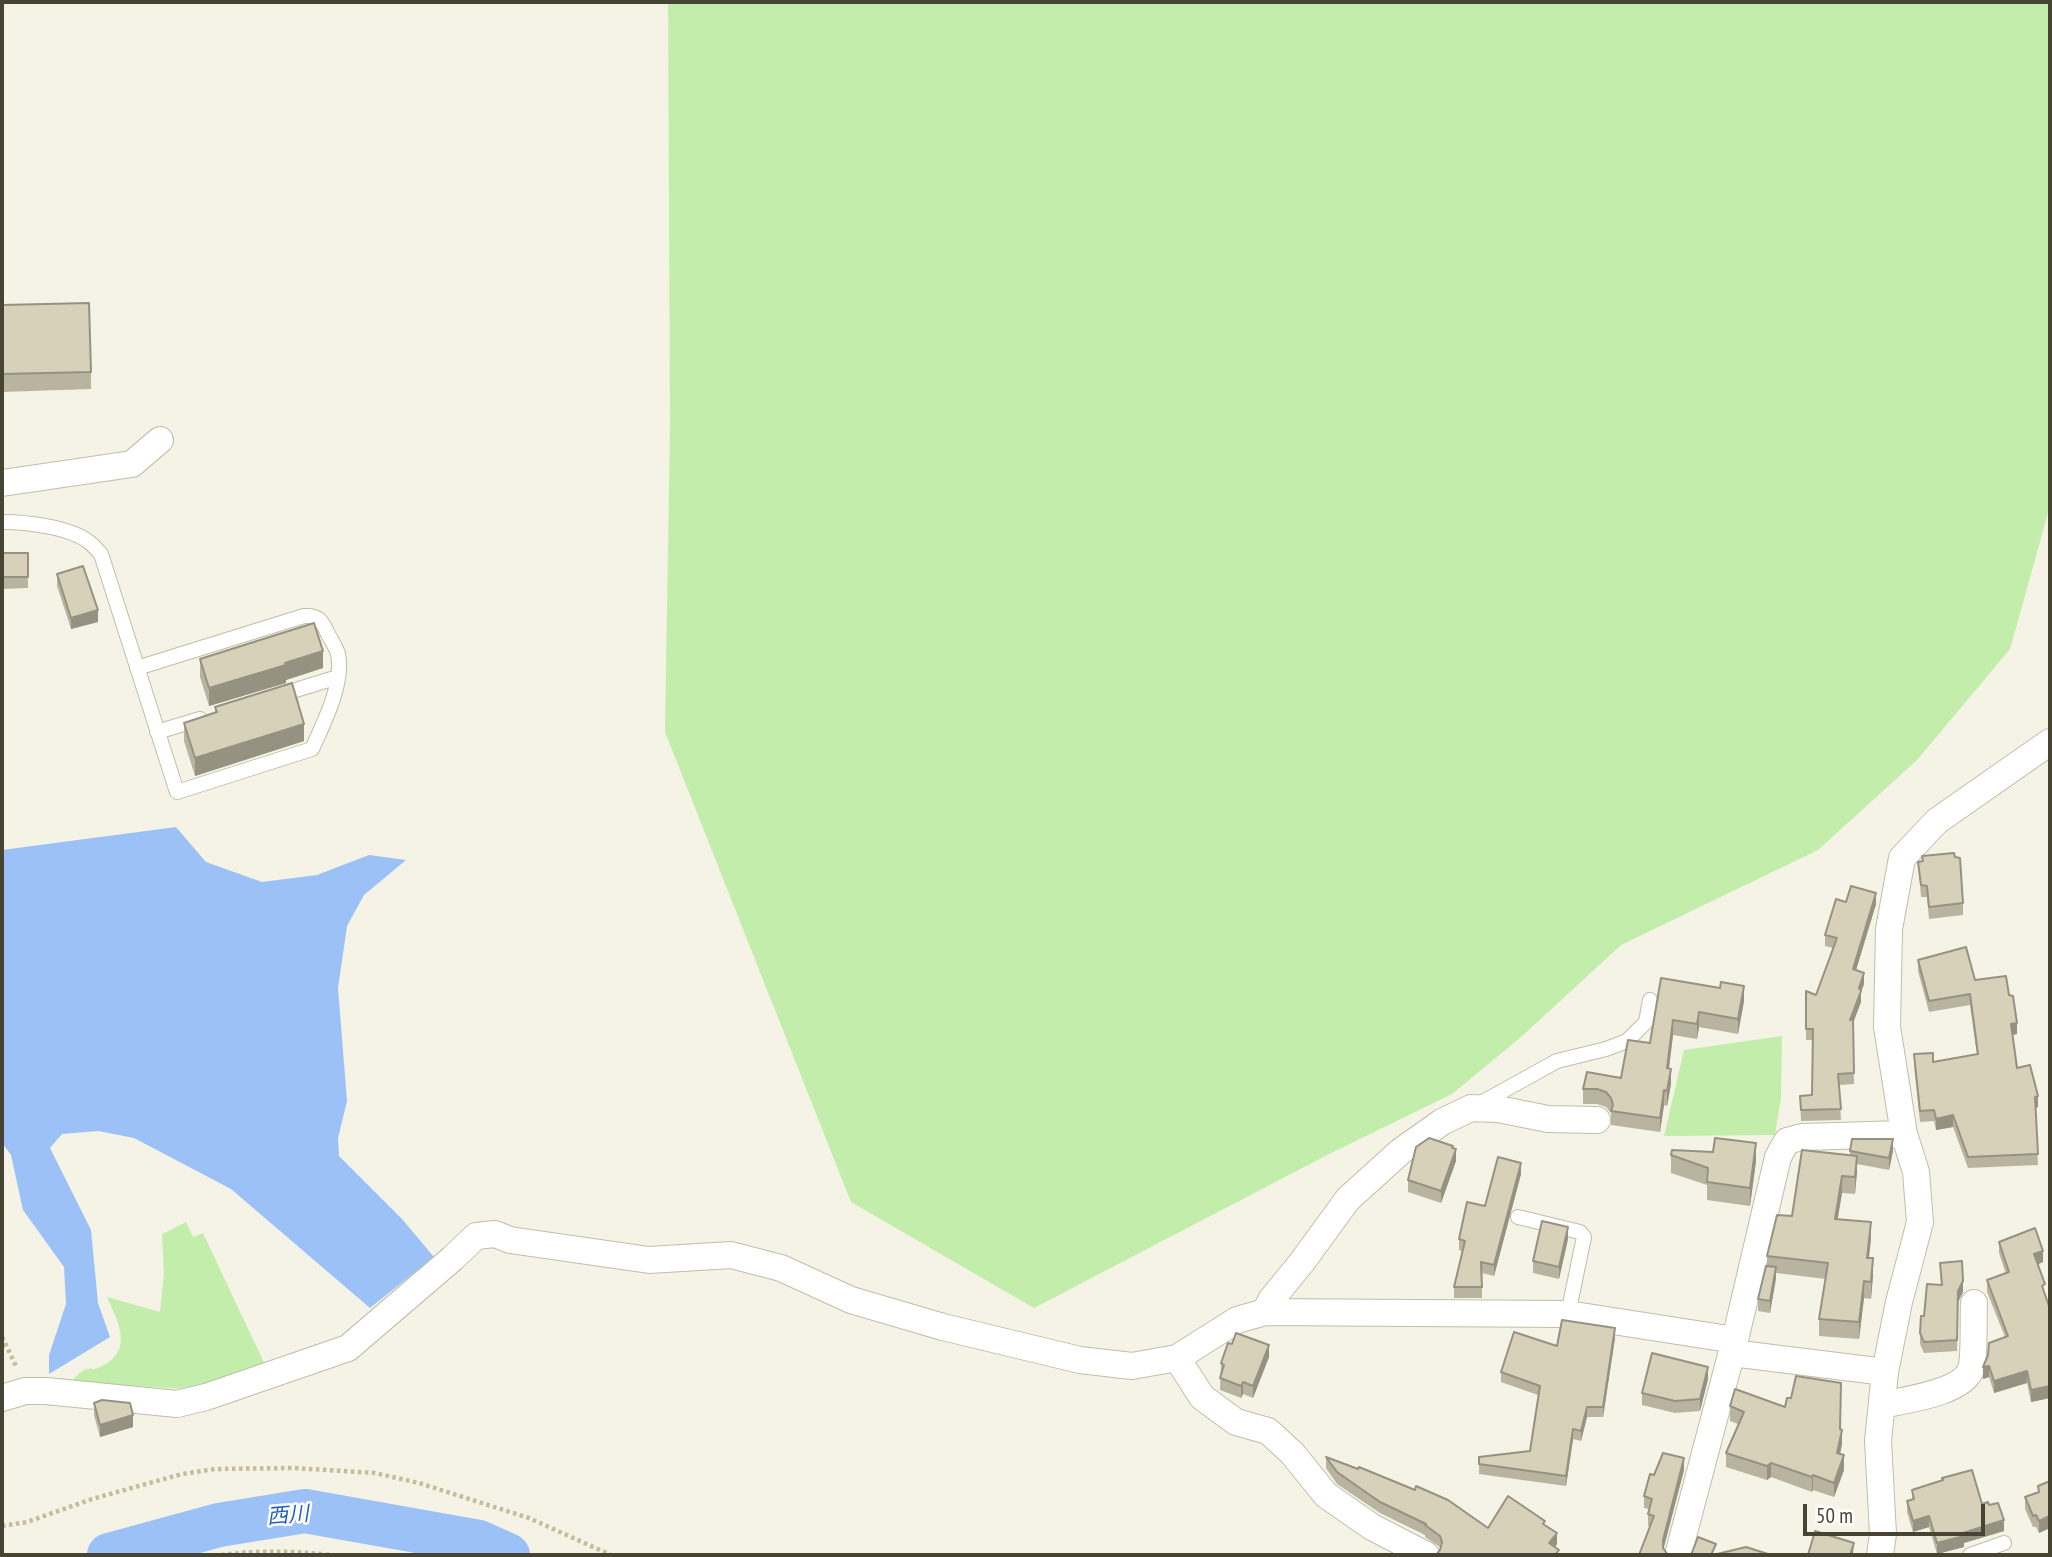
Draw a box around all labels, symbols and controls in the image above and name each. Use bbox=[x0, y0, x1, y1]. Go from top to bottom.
scale bar bbox=[1807, 1490, 1989, 1534]
water label: 西川 bbox=[266, 1502, 310, 1530]
text: 50 m bbox=[1816, 1502, 1853, 1529]

